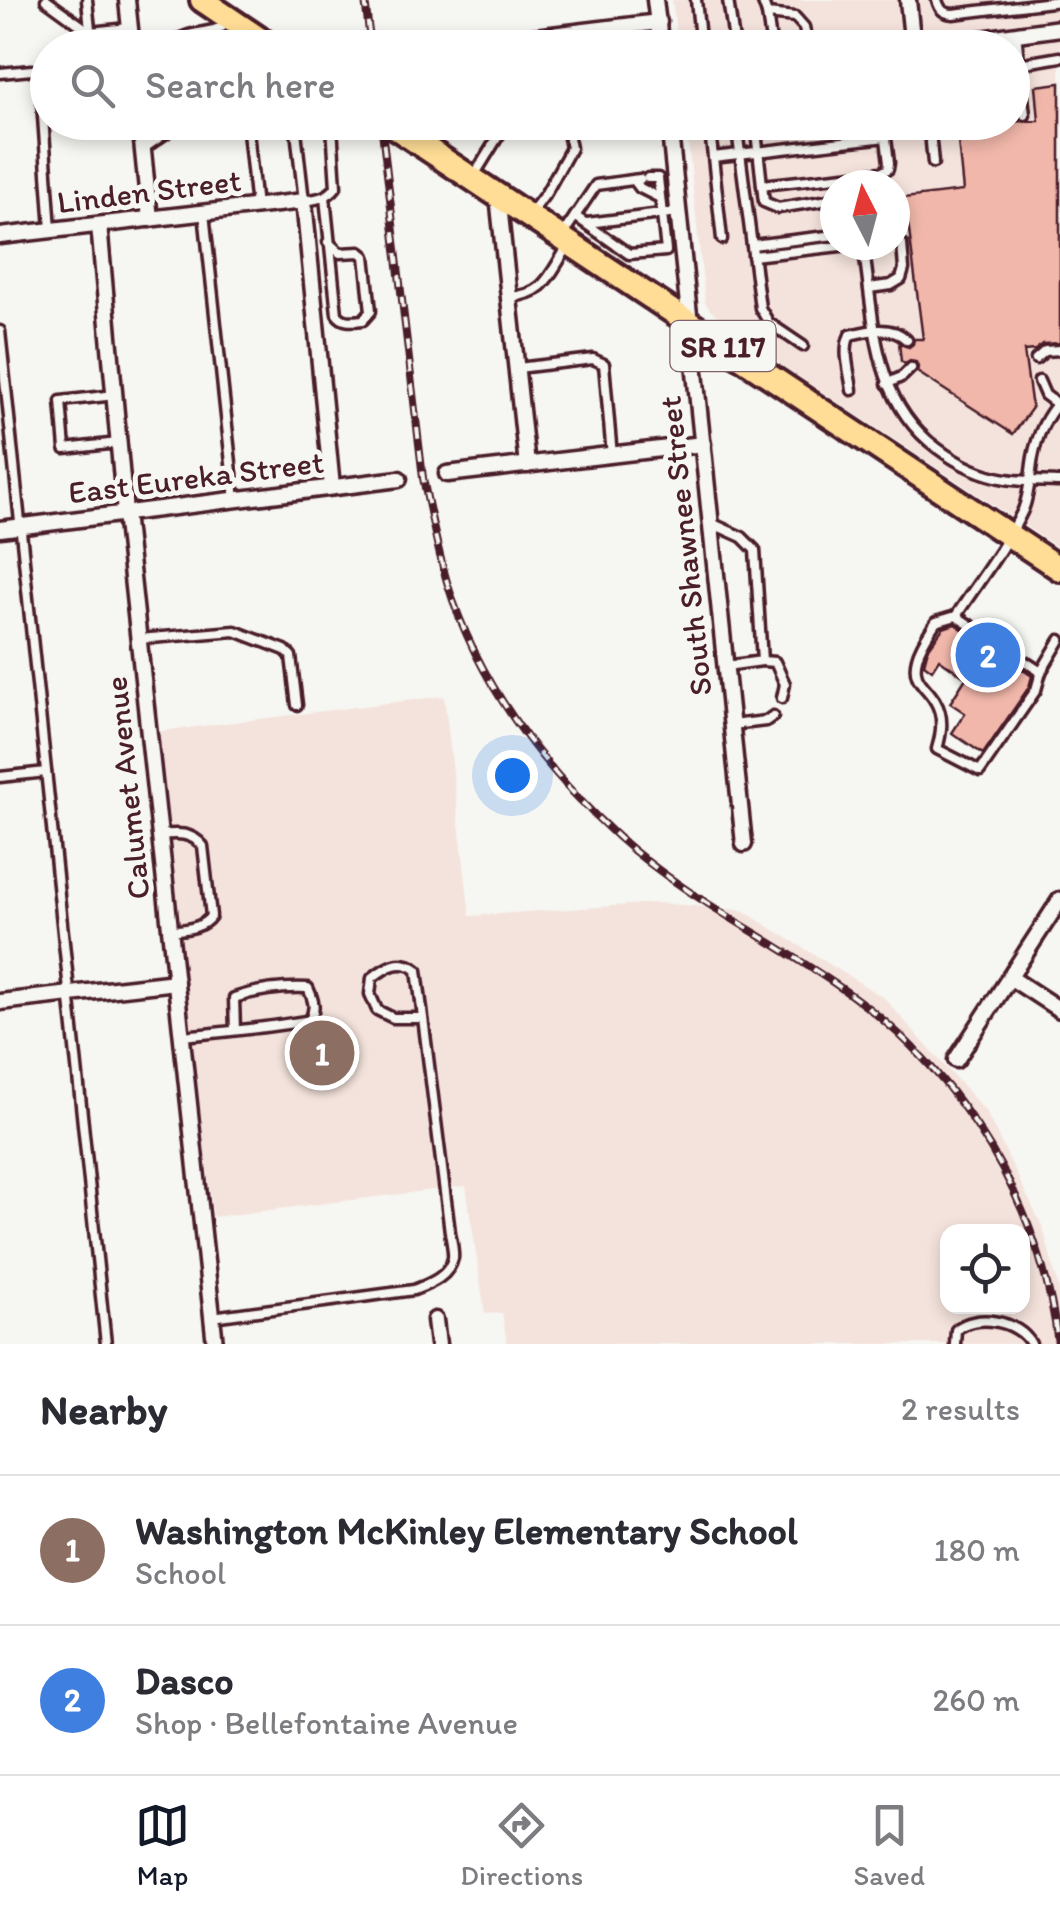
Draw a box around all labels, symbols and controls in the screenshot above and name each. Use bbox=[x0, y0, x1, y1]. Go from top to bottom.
search box bbox=[30, 30, 1030, 140]
icon: search bbox=[65, 58, 120, 113]
text: Search here bbox=[145, 62, 336, 108]
street label: Linden Street bbox=[55, 161, 243, 221]
north arrow bbox=[820, 170, 910, 260]
road number: SR 117 bbox=[670, 321, 776, 371]
street label: South Shawnee Street bbox=[650, 394, 720, 698]
street label: East Eureka Street bbox=[66, 442, 326, 512]
pin: 2 bbox=[956, 618, 1020, 692]
street label: Calumet Avenue bbox=[96, 674, 158, 902]
your location bbox=[487, 750, 538, 801]
pin: 1 bbox=[290, 1016, 354, 1090]
map controls bbox=[940, 1224, 1030, 1314]
button: locate bbox=[940, 1224, 1030, 1314]
text: Nearby bbox=[40, 1384, 167, 1435]
text: 2 results bbox=[901, 1390, 1020, 1428]
text: Washington McKinley Elementary School bbox=[135, 1508, 798, 1554]
text: 1 bbox=[65, 1531, 80, 1569]
text: 180 m bbox=[934, 1531, 1020, 1569]
text: School bbox=[135, 1554, 226, 1592]
text: Dasco bbox=[135, 1658, 233, 1704]
text: 2 bbox=[64, 1681, 81, 1719]
text: 260 m bbox=[932, 1681, 1020, 1719]
text: Shop · Bellefontaine Avenue bbox=[135, 1704, 518, 1742]
tab: Map bbox=[135, 1798, 190, 1892]
tab: Directions bbox=[460, 1798, 583, 1892]
tab: Saved bbox=[853, 1798, 925, 1892]

